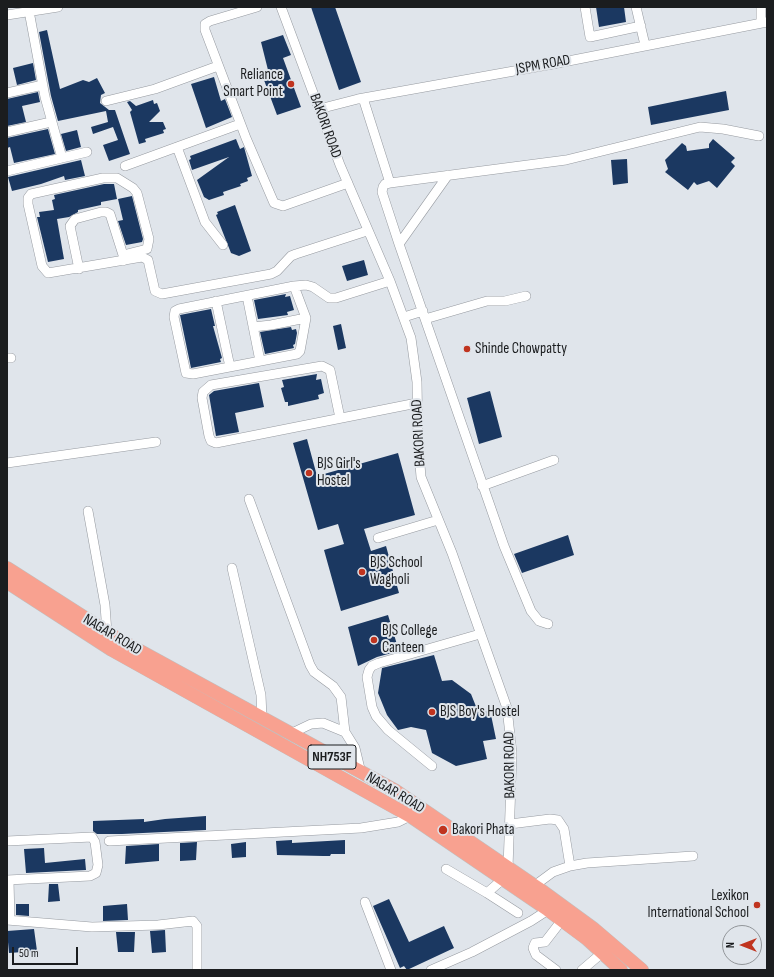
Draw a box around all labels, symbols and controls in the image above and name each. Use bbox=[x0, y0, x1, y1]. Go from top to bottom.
street label: JSPM ROAD bbox=[514, 51, 572, 79]
place label: Reliance Smart Point bbox=[223, 66, 283, 101]
marker: Reliance Smart Point bbox=[286, 79, 296, 89]
street label: BAKORI ROAD bbox=[305, 91, 345, 161]
place label: Shinde Chowpatty bbox=[475, 340, 567, 358]
marker: Shinde Chowpatty bbox=[462, 344, 472, 354]
street label: BAKORI ROAD bbox=[408, 399, 430, 467]
place label: BJS Girl's Hostel bbox=[317, 455, 361, 490]
marker: BJS Girl's Hostel bbox=[304, 468, 314, 478]
place label: BJS School Wagholi bbox=[370, 554, 423, 589]
marker: BJS School Wagholi bbox=[357, 567, 367, 577]
street label: NAGAR ROAD bbox=[79, 611, 145, 659]
place label: BJS College Canteen bbox=[382, 622, 437, 657]
marker: BJS College Canteen bbox=[369, 635, 379, 645]
place label: BJS Boy's Hostel bbox=[440, 703, 520, 721]
marker: BJS Boy's Hostel bbox=[427, 707, 437, 717]
street label: BAKORI ROAD bbox=[500, 731, 520, 799]
road number: NH753F bbox=[308, 745, 356, 769]
street label: NAGAR ROAD bbox=[362, 769, 428, 817]
place label: Bakori Phata bbox=[452, 821, 514, 839]
marker: Bakori Phata bbox=[437, 824, 449, 836]
place label: Lexikon International School bbox=[647, 887, 749, 922]
marker: Lexikon International School bbox=[752, 900, 762, 910]
north arrow bbox=[722, 925, 762, 965]
scale bar bbox=[14, 939, 80, 965]
text: N bbox=[724, 942, 737, 948]
text: 50 m bbox=[19, 946, 39, 961]

